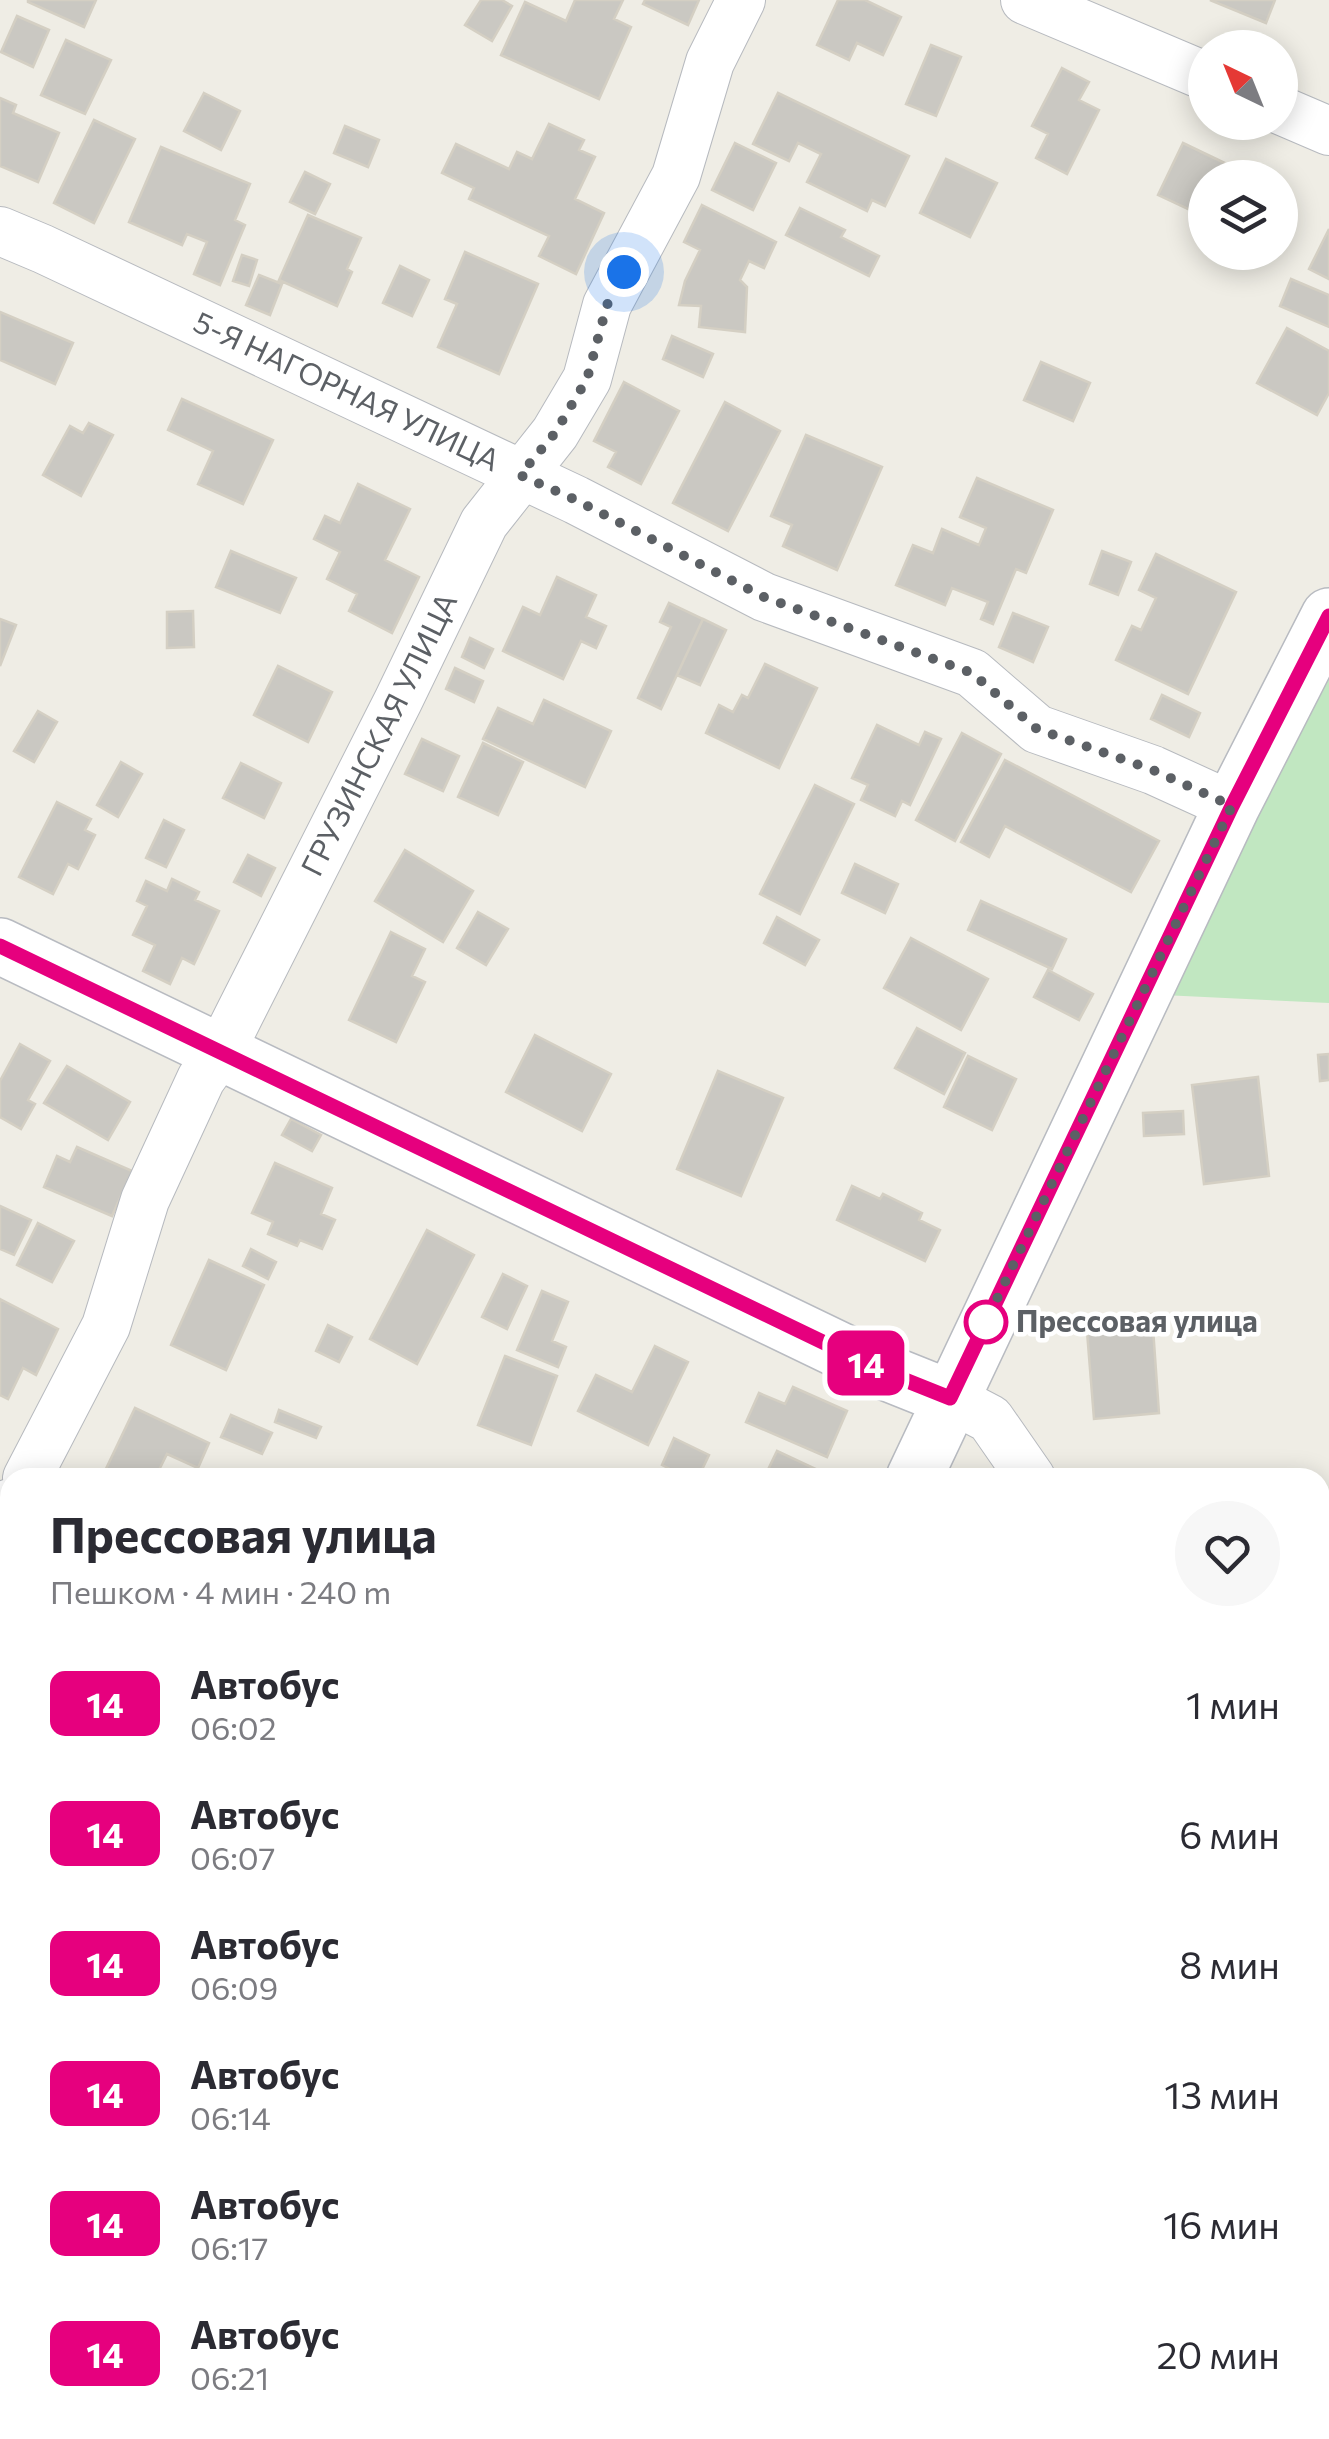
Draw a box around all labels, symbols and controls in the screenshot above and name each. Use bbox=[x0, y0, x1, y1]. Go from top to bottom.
north arrow bbox=[1188, 30, 1298, 140]
map controls bbox=[1188, 30, 1298, 270]
button: layers bbox=[1188, 160, 1298, 270]
your location bbox=[599, 247, 649, 297]
street label: 5-Я НАГОРНАЯ УЛИЦА bbox=[189, 302, 506, 477]
street label: ГРУЗИНСКАЯ УЛИЦА bbox=[292, 586, 464, 881]
marker: Прессовая улица bbox=[965, 1301, 1007, 1343]
place label: Прессовая улица bbox=[1016, 1301, 1258, 1338]
line badge: 14 bbox=[821, 1330, 911, 1396]
text: 14 bbox=[847, 1342, 885, 1385]
button: heart bbox=[1175, 1501, 1280, 1606]
text: Прессовая улица bbox=[50, 1504, 436, 1563]
text: Пешком · 4 мин · 240 m bbox=[50, 1571, 391, 1611]
text: Автобус bbox=[190, 1660, 340, 1707]
text: 1 мин bbox=[1186, 1680, 1280, 1727]
text: 14 bbox=[86, 1682, 124, 1725]
text: 06:02 bbox=[190, 1707, 276, 1747]
text: Автобус bbox=[190, 1790, 340, 1837]
text: 6 мин bbox=[1179, 1810, 1280, 1857]
text: 14 bbox=[86, 1812, 124, 1855]
text: 06:07 bbox=[190, 1837, 276, 1877]
text: Автобус bbox=[190, 1920, 340, 1967]
text: 8 мин bbox=[1179, 1940, 1280, 1987]
text: 14 bbox=[86, 1942, 124, 1985]
text: 06:09 bbox=[190, 1967, 278, 2007]
text: Автобус bbox=[190, 2050, 340, 2097]
text: 13 мин bbox=[1164, 2070, 1280, 2117]
text: 14 bbox=[86, 2072, 124, 2115]
text: 06:14 bbox=[190, 2097, 271, 2137]
text: Автобус bbox=[190, 2180, 340, 2227]
text: 16 мин bbox=[1163, 2200, 1280, 2247]
text: 14 bbox=[86, 2202, 124, 2245]
text: 06:17 bbox=[190, 2227, 268, 2267]
text: Автобус bbox=[190, 2310, 340, 2357]
text: 20 мин bbox=[1156, 2330, 1280, 2377]
text: 14 bbox=[86, 2332, 124, 2375]
text: 06:21 bbox=[190, 2357, 269, 2397]

